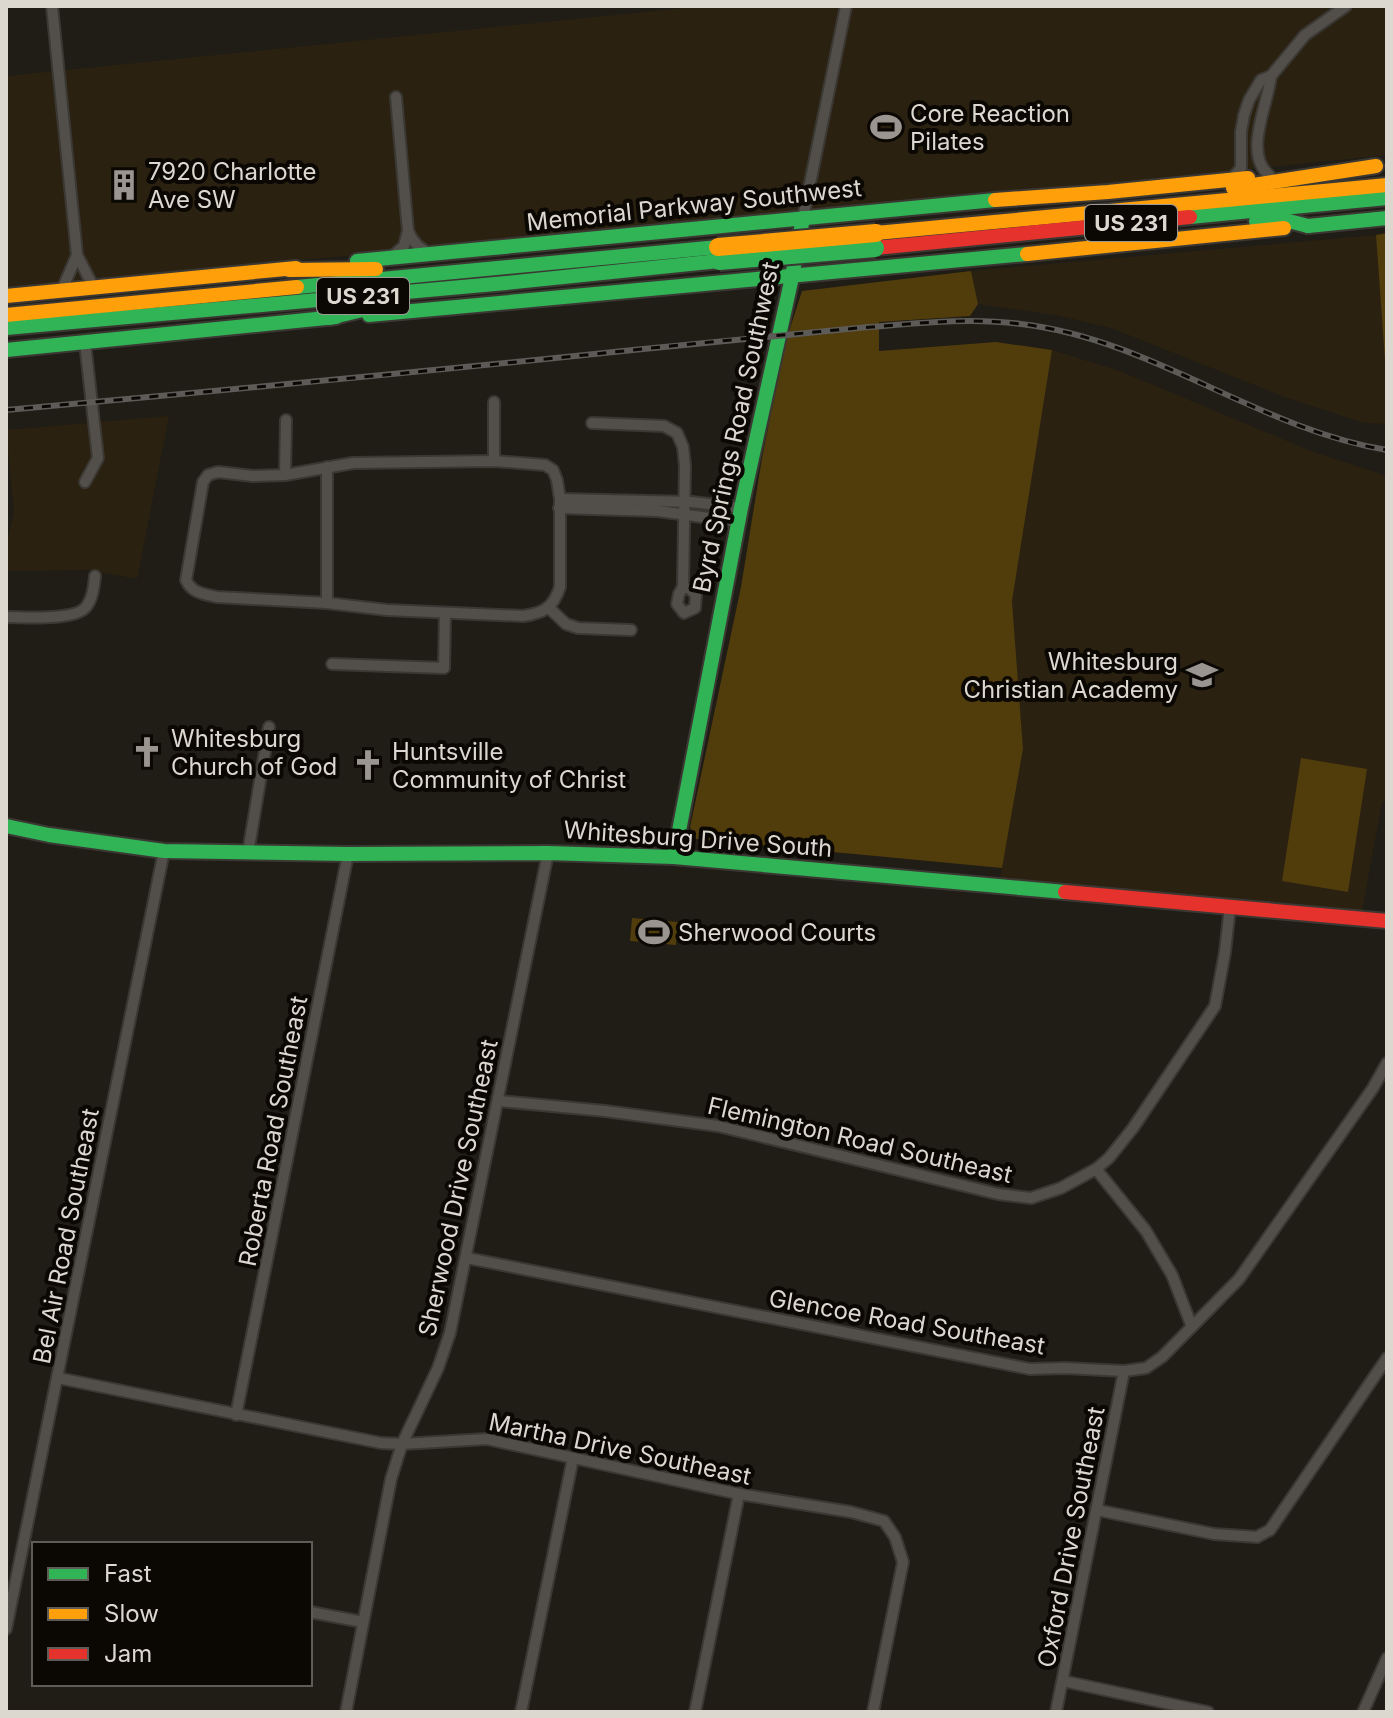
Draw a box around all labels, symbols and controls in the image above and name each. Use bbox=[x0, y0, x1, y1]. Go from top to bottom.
place label: Core Reaction Pilates bbox=[910, 99, 1070, 156]
sports icon: Core Reaction Pilates bbox=[869, 110, 903, 144]
place label: 7920 Charlotte Ave SW bbox=[148, 157, 316, 214]
building icon: 7920 Charlotte Ave SW bbox=[107, 168, 141, 202]
street label: Memorial Parkway Southwest bbox=[525, 173, 863, 237]
road number: US 231 bbox=[1085, 205, 1177, 241]
street label: Byrd Springs Road Southwest bbox=[687, 259, 785, 595]
road number: US 231 bbox=[317, 278, 409, 314]
place label: Whitesburg Christian Academy bbox=[963, 647, 1178, 704]
school or university icon: Whitesburg Christian Academy bbox=[1185, 658, 1219, 692]
place label: Whitesburg Church of God bbox=[171, 724, 337, 781]
church icon: Whitesburg Church of God bbox=[130, 735, 164, 769]
place label: Huntsville Community of Christ bbox=[392, 737, 626, 794]
church icon: Huntsville Community of Christ bbox=[351, 748, 385, 782]
street label: Whitesburg Drive South bbox=[563, 815, 833, 863]
sports icon: Sherwood Courts bbox=[637, 915, 671, 949]
place label: Sherwood Courts bbox=[678, 918, 876, 947]
street label: Roberta Road Southeast bbox=[233, 993, 313, 1269]
street label: Sherwood Drive Southeast bbox=[412, 1037, 504, 1339]
street label: Flemington Road Southeast bbox=[705, 1091, 1015, 1189]
street label: Bel Air Road Southeast bbox=[27, 1106, 105, 1366]
street label: Glencoe Road Southeast bbox=[767, 1283, 1047, 1361]
street label: Oxford Drive Southeast bbox=[1031, 1404, 1111, 1670]
street label: Martha Drive Southeast bbox=[486, 1407, 754, 1491]
legend bbox=[32, 1542, 312, 1686]
text: Fast bbox=[104, 1559, 152, 1588]
text: Slow bbox=[104, 1599, 159, 1628]
text: Jam bbox=[104, 1639, 152, 1668]

